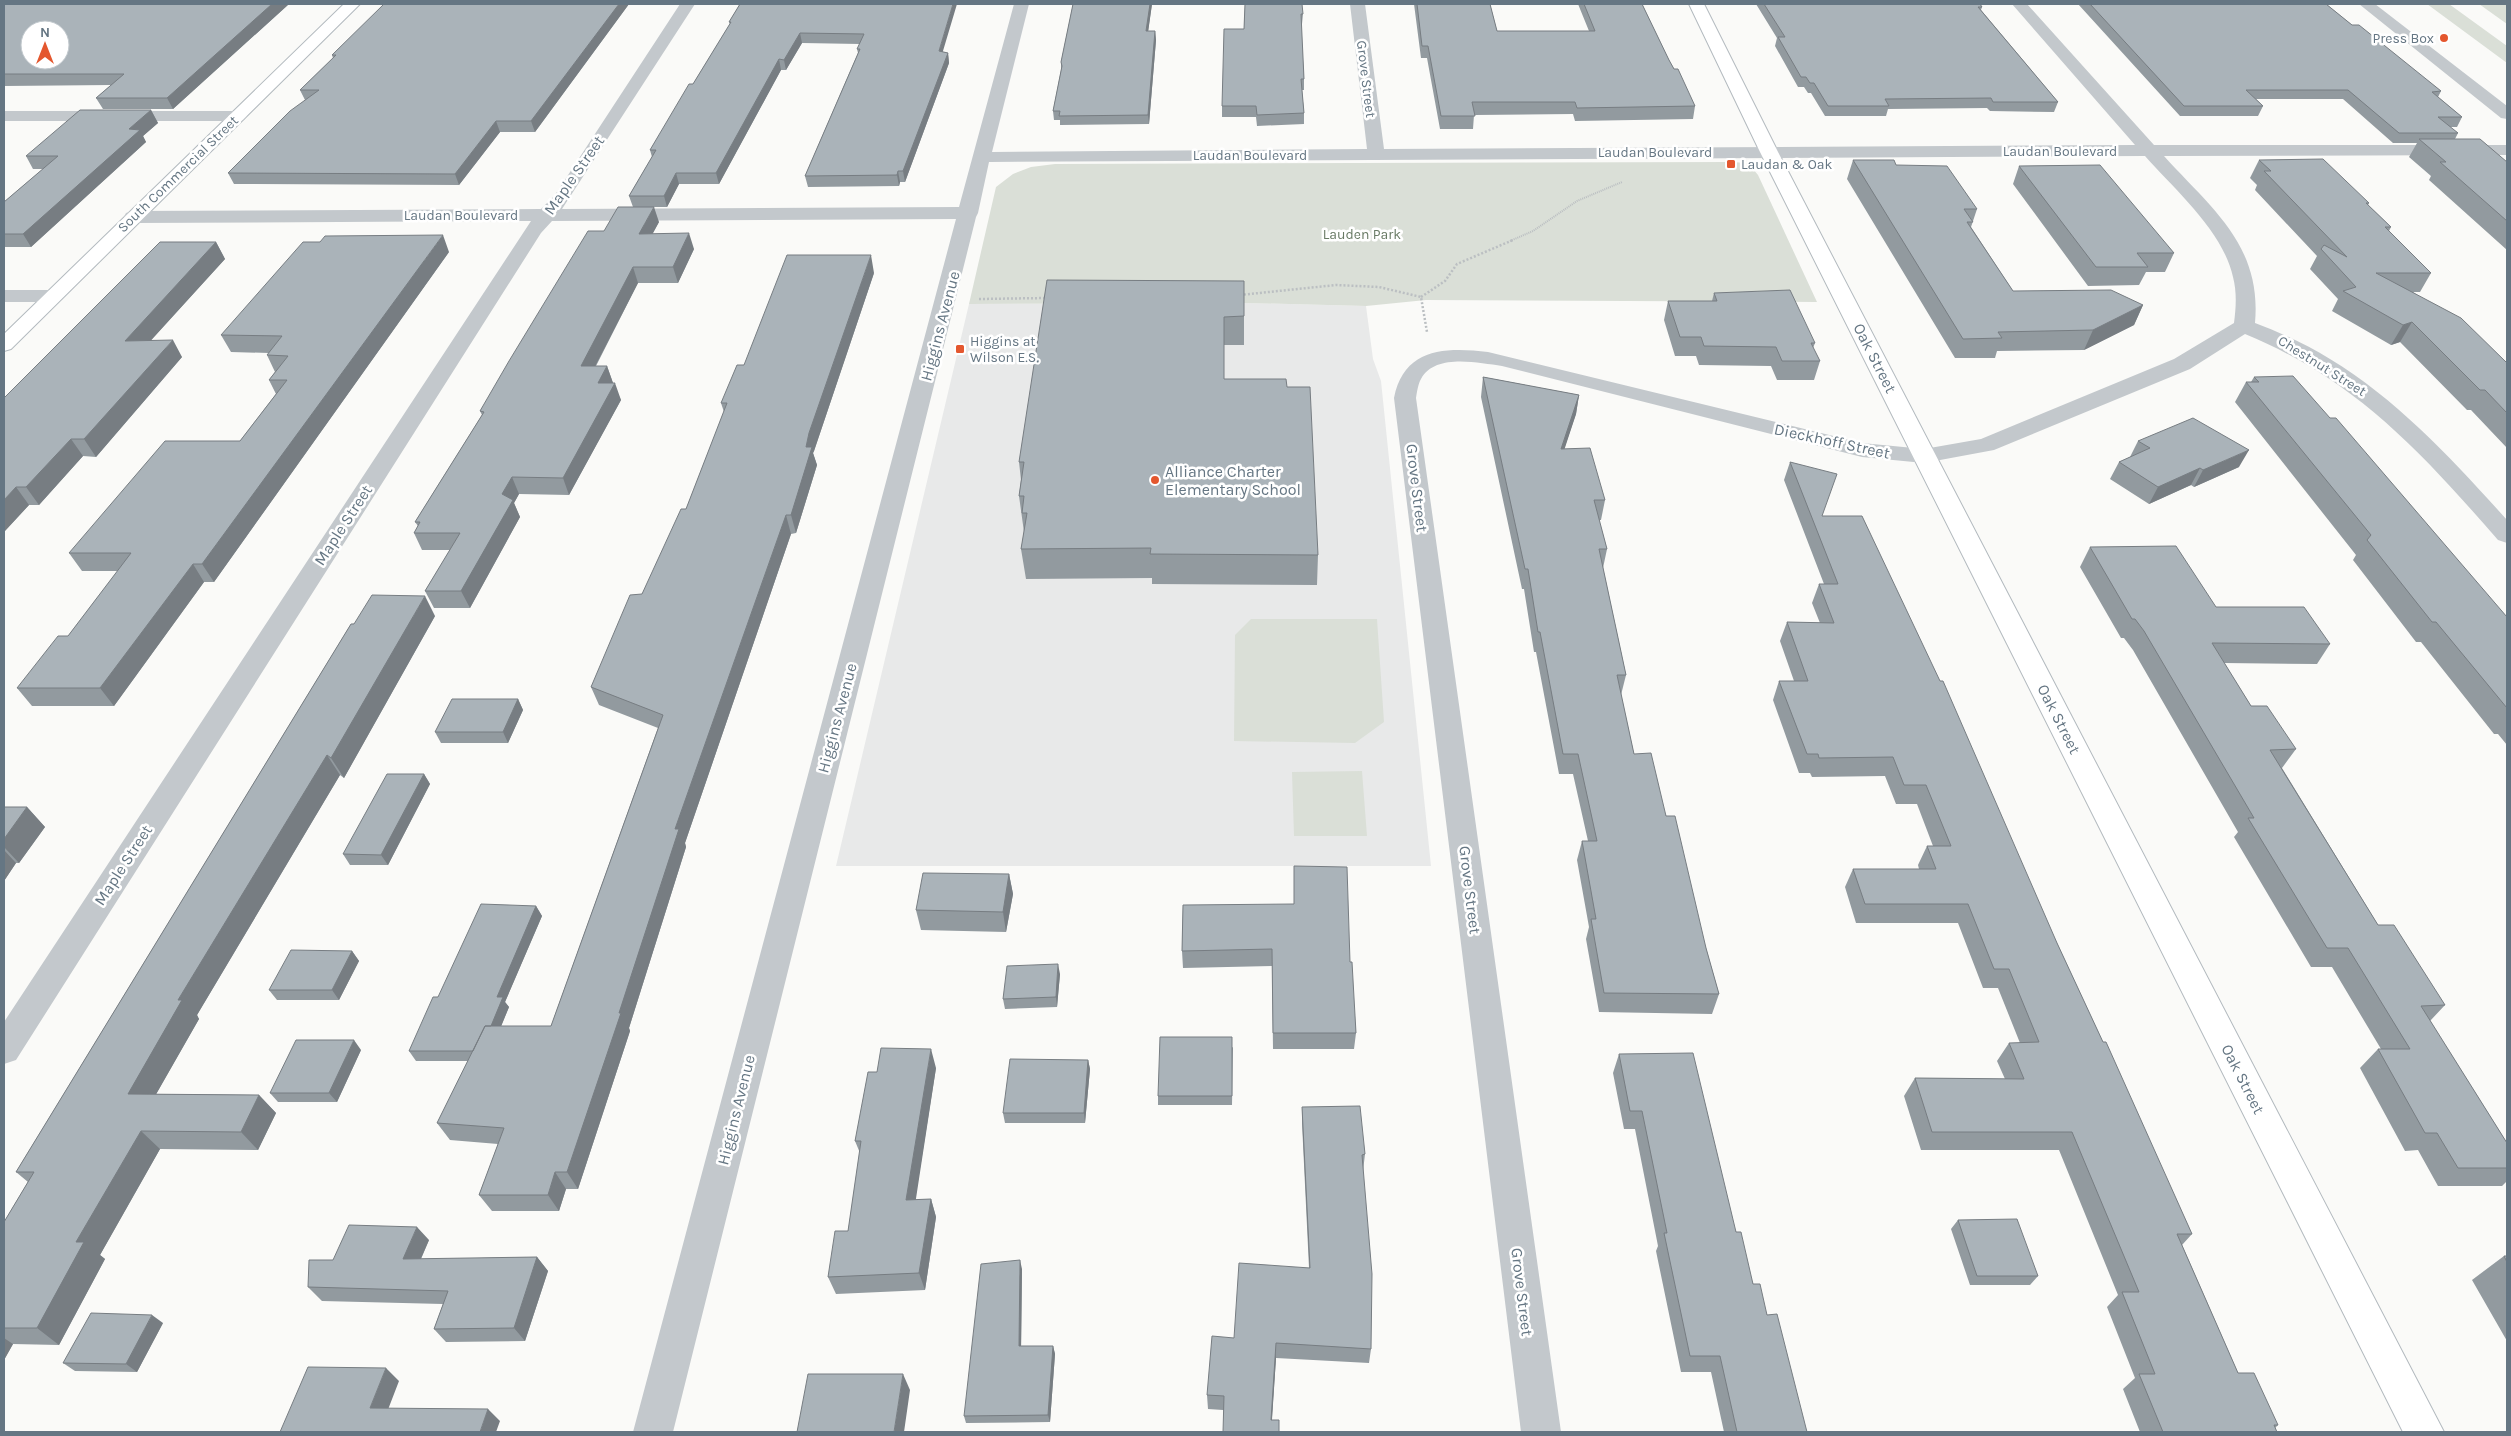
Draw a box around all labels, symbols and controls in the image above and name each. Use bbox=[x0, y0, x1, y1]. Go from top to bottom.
north arrow bbox=[20, 20, 70, 70]
text: N bbox=[40, 24, 50, 41]
place label: Press Box bbox=[2372, 30, 2434, 47]
marker: Press Box bbox=[2438, 32, 2450, 44]
street label: Grove Street bbox=[1353, 39, 1379, 119]
street label: South Commercial Street bbox=[114, 112, 242, 236]
street label: Maple Street bbox=[540, 132, 608, 218]
street label: Laudan Boulevard bbox=[2003, 143, 2117, 160]
street label: Laudan Boulevard bbox=[1598, 144, 1712, 161]
street label: Laudan Boulevard bbox=[1193, 147, 1307, 164]
place label: Laudan & Oak bbox=[1741, 156, 1832, 173]
marker: Laudan & Oak bbox=[1725, 158, 1737, 170]
street label: Laudan Boulevard bbox=[404, 207, 518, 224]
park label: Lauden Park bbox=[1323, 226, 1401, 243]
street label: Higgins Avenue bbox=[916, 269, 964, 383]
street label: Oak Street bbox=[1849, 320, 1901, 396]
street label: Chestnut Street bbox=[2275, 332, 2369, 400]
place label: Higgins at Wilson E.S. bbox=[970, 333, 1039, 366]
marker: Higgins at Wilson E.S. bbox=[954, 343, 966, 355]
street label: Dieckhoff Street bbox=[1772, 419, 1892, 463]
street label: Grove Street bbox=[1402, 443, 1432, 533]
place label: Alliance Charter Elementary School bbox=[1165, 462, 1301, 499]
marker: Alliance Charter Elementary School bbox=[1149, 474, 1161, 486]
street label: Maple Street bbox=[310, 481, 376, 569]
street label: Higgins Avenue bbox=[813, 661, 861, 775]
street label: Oak Street bbox=[2033, 681, 2085, 757]
street label: Maple Street bbox=[90, 821, 156, 909]
street label: Grove Street bbox=[1455, 845, 1485, 935]
street label: Oak Street bbox=[2217, 1041, 2269, 1117]
street label: Higgins Avenue bbox=[713, 1053, 759, 1167]
street label: Grove Street bbox=[1507, 1247, 1537, 1337]

